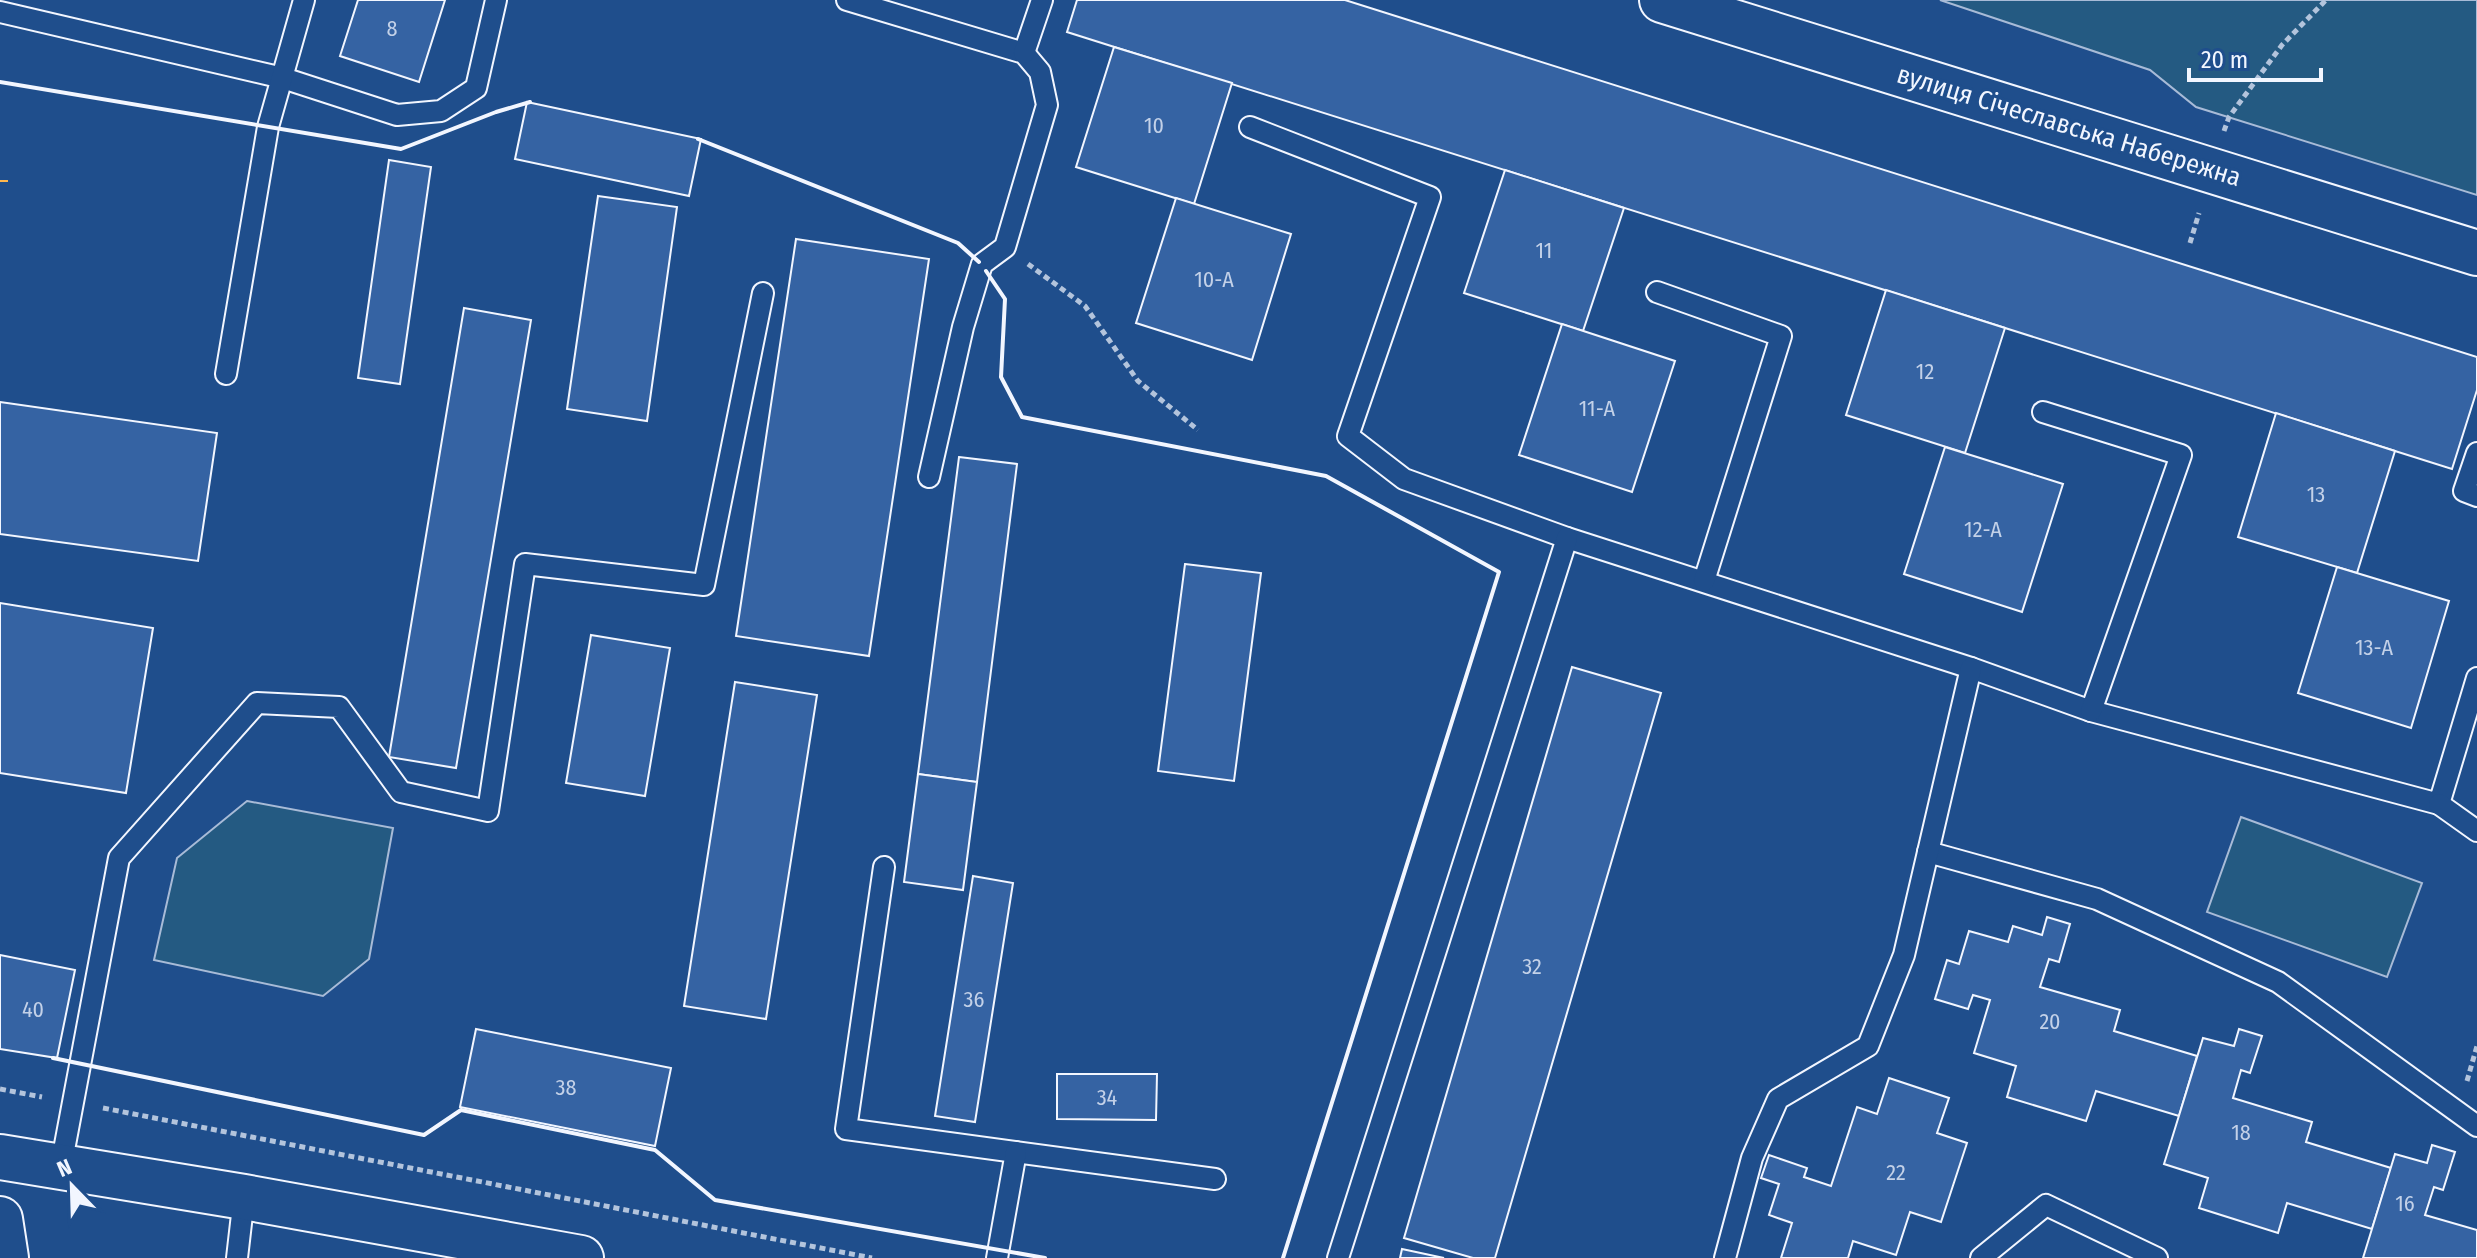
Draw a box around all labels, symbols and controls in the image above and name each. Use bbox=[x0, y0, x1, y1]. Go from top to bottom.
house number: 8 bbox=[386, 15, 398, 42]
scale bar bbox=[2189, 32, 2321, 82]
text: 20 m bbox=[2201, 46, 2248, 74]
street label: вулиця Січеславська Набережна bbox=[1893, 59, 2245, 193]
house number: 10 bbox=[1144, 112, 1164, 139]
house number: 11 bbox=[1536, 237, 1552, 264]
house number: 10-А bbox=[1194, 266, 1234, 293]
house number: 12 bbox=[1916, 358, 1934, 385]
house number: 11-А bbox=[1579, 395, 1616, 422]
house number: 13 bbox=[2307, 481, 2325, 508]
house number: 12-А bbox=[1964, 516, 2002, 543]
house number: 13-А bbox=[2355, 634, 2393, 661]
house number: 32 bbox=[1522, 953, 1542, 980]
house number: 36 bbox=[964, 986, 985, 1013]
house number: 40 bbox=[22, 996, 44, 1023]
house number: 20 bbox=[2039, 1008, 2061, 1035]
house number: 38 bbox=[556, 1074, 576, 1101]
house number: 34 bbox=[1097, 1084, 1118, 1111]
house number: 18 bbox=[2231, 1119, 2251, 1146]
north arrow bbox=[32, 1146, 112, 1226]
text: N bbox=[53, 1153, 76, 1183]
house number: 22 bbox=[1886, 1159, 1906, 1186]
house number: 16 bbox=[2395, 1190, 2415, 1217]

